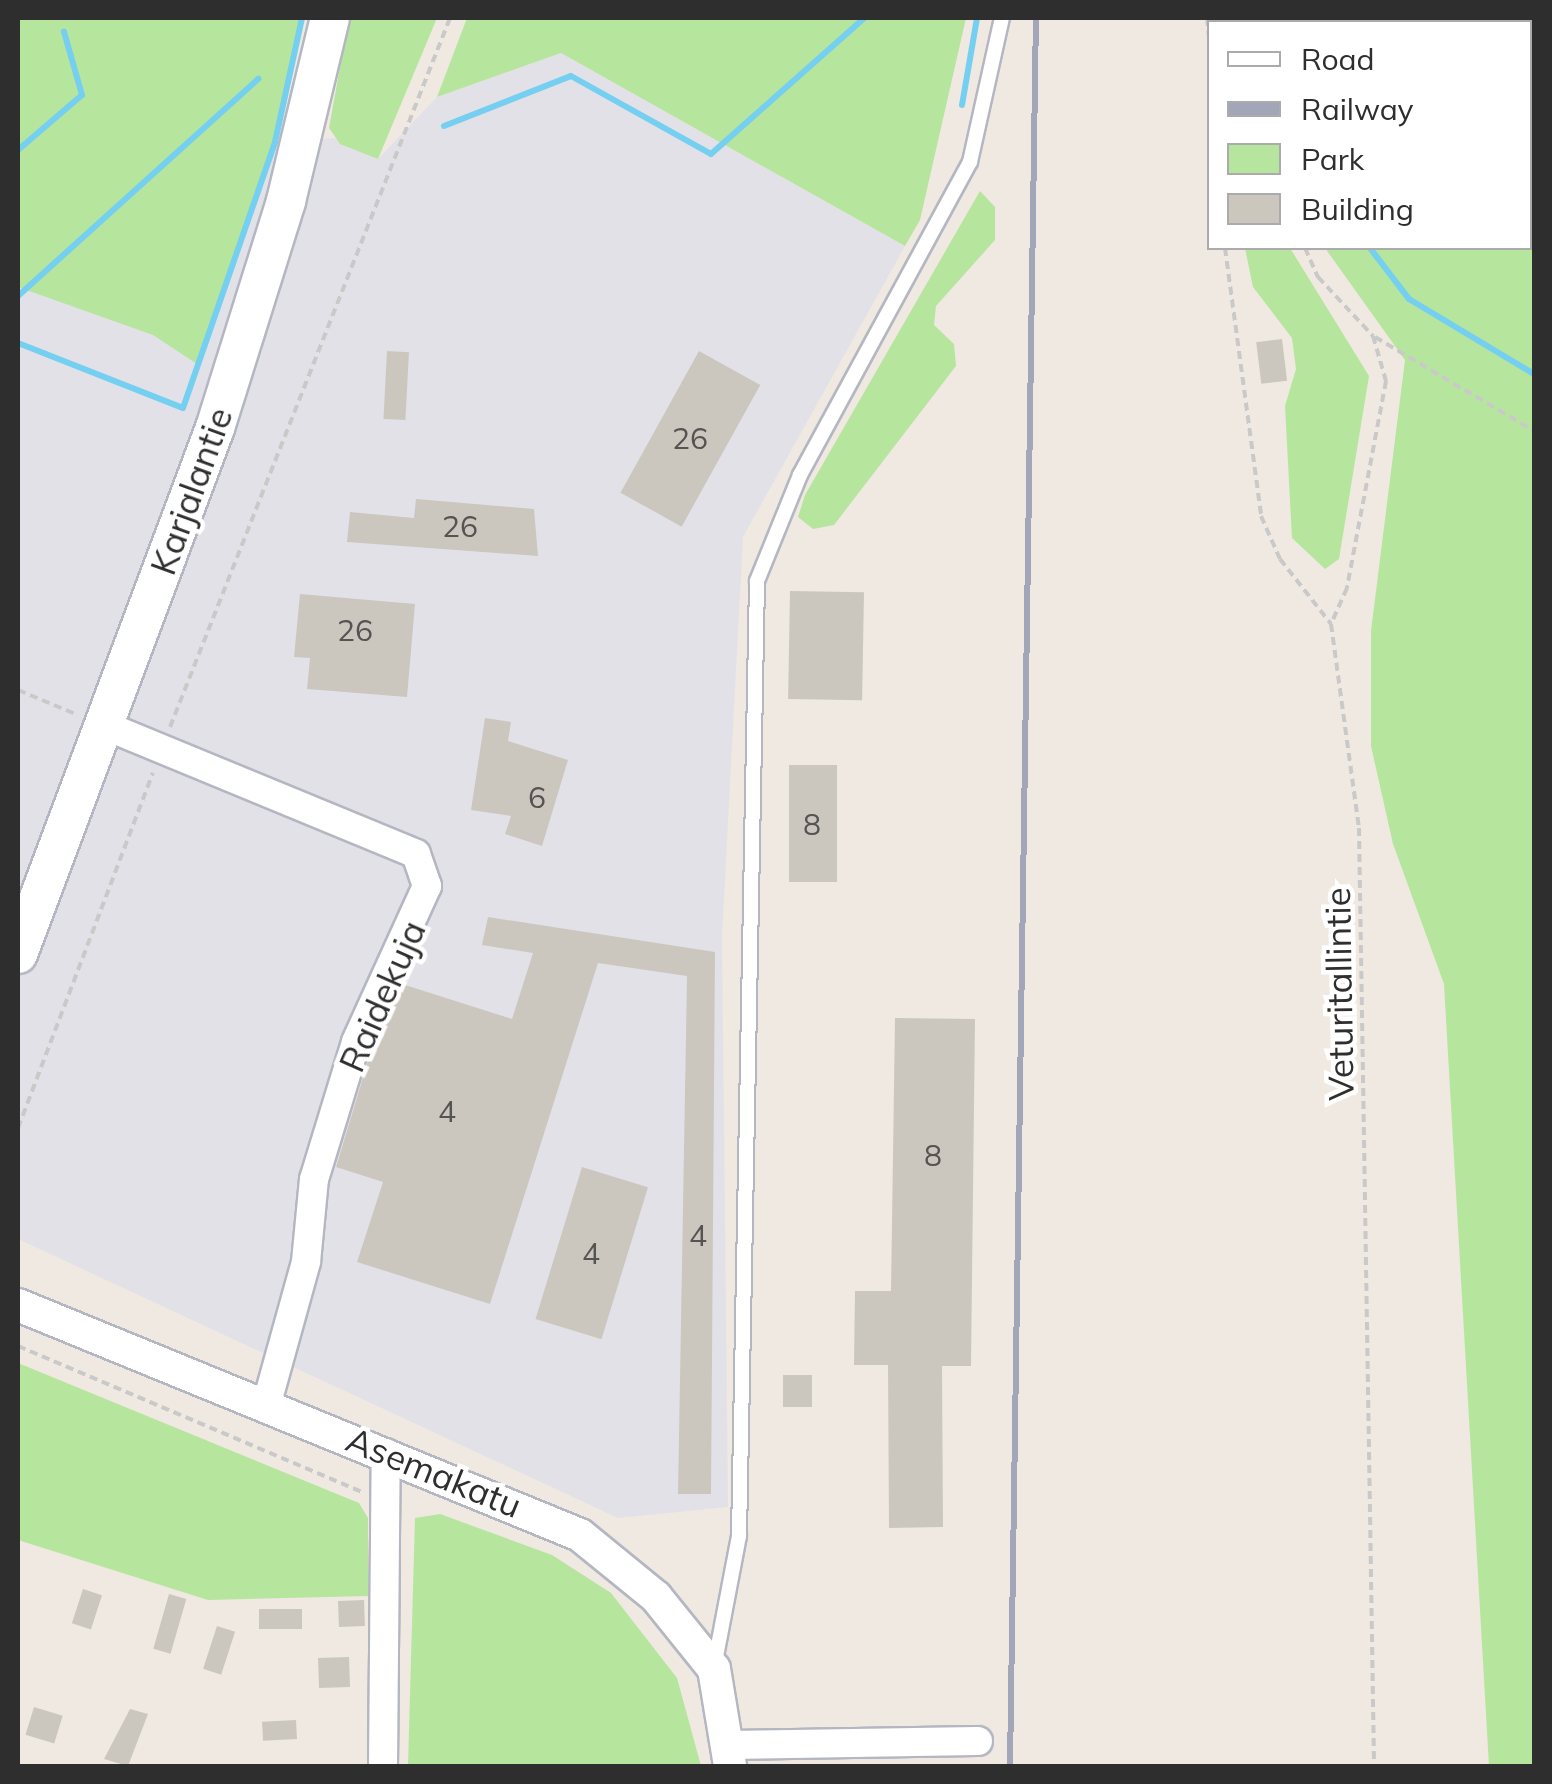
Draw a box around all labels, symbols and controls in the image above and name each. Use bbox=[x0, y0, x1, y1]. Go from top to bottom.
legend bbox=[1207, 20, 1532, 250]
text: Road bbox=[1301, 40, 1375, 78]
text: Railway bbox=[1301, 90, 1414, 128]
text: Park bbox=[1301, 140, 1364, 178]
text: Building bbox=[1301, 190, 1414, 228]
street label: Karjalantie bbox=[141, 402, 241, 580]
house number: 26 bbox=[672, 420, 708, 456]
house number: 26 bbox=[442, 508, 478, 544]
house number: 26 bbox=[337, 612, 373, 648]
house number: 6 bbox=[528, 779, 546, 815]
house number: 8 bbox=[803, 806, 821, 842]
street label: Veturitallintie bbox=[1316, 887, 1362, 1101]
street label: Raidekuja bbox=[330, 914, 434, 1078]
house number: 4 bbox=[438, 1093, 456, 1129]
house number: 8 bbox=[924, 1137, 942, 1173]
house number: 4 bbox=[689, 1217, 707, 1253]
house number: 4 bbox=[582, 1235, 600, 1271]
street label: Asemakatu bbox=[340, 1418, 528, 1526]

